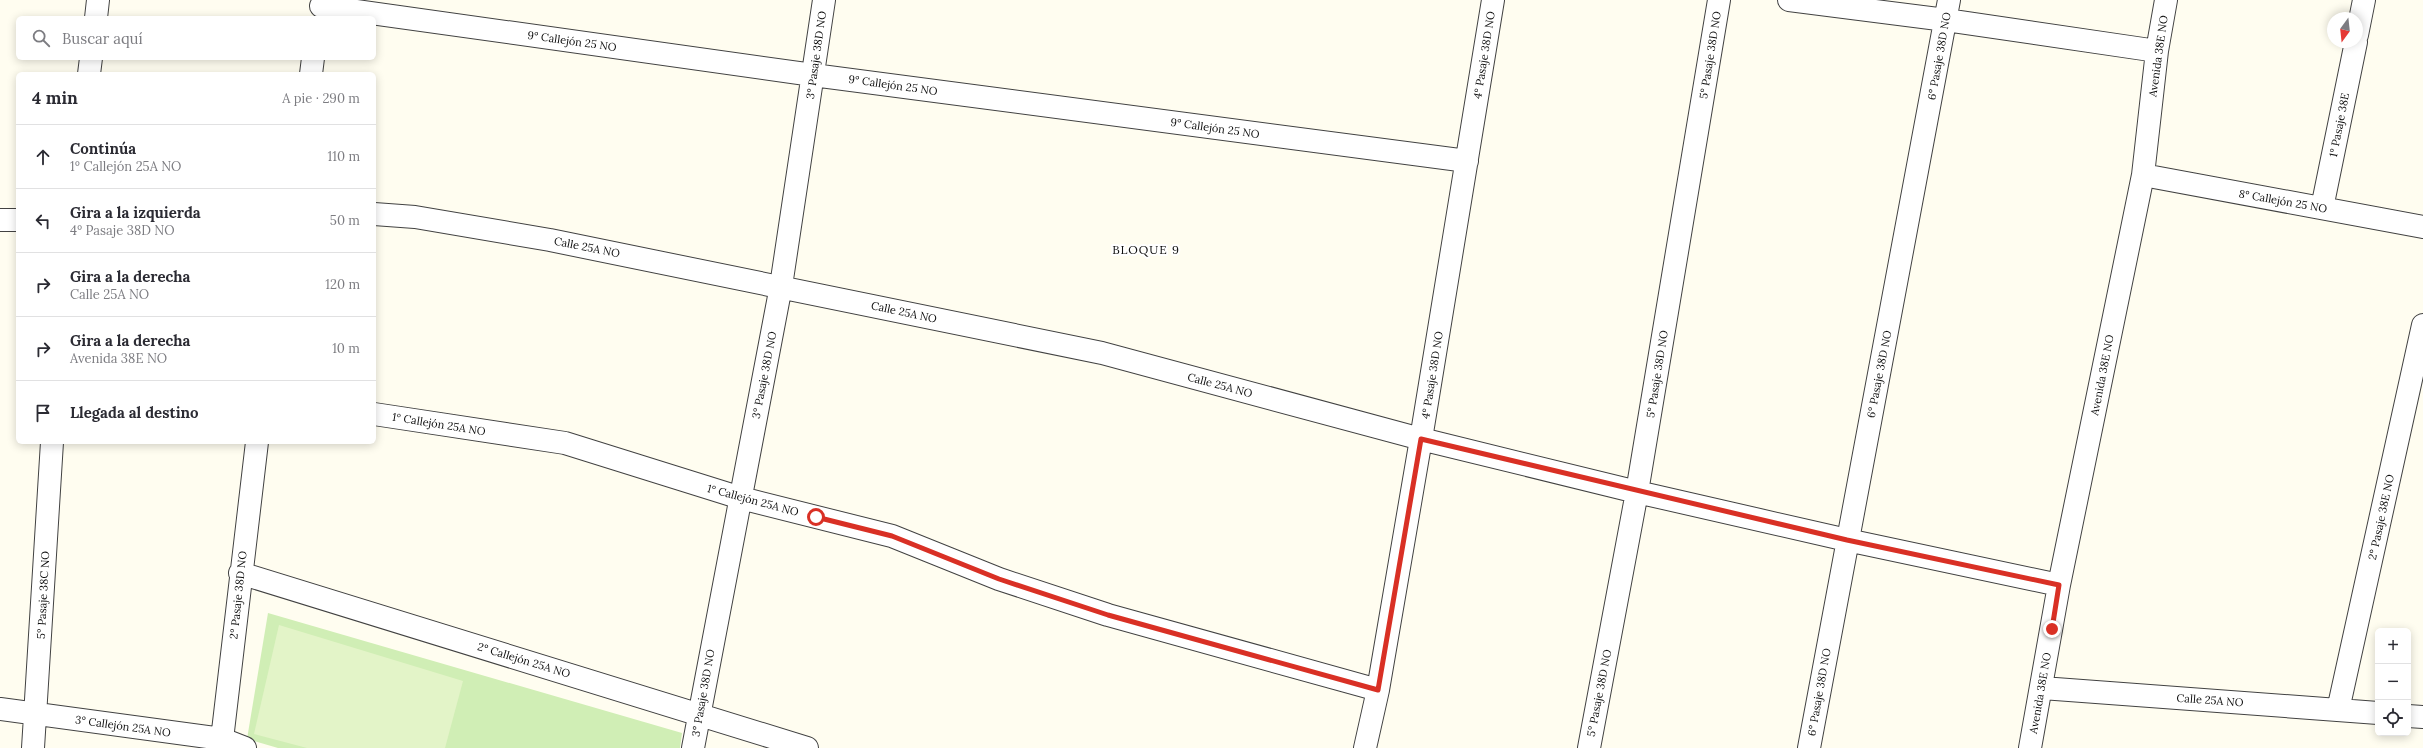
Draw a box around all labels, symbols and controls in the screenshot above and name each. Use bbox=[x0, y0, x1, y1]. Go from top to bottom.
street label: 3° Pasaje 38D NO bbox=[803, 10, 829, 100]
street label: 4° Pasaje 38D NO bbox=[1470, 10, 1498, 100]
street label: 5° Pasaje 38D NO bbox=[1696, 10, 1724, 100]
street label: 6° Pasaje 38D NO bbox=[1924, 11, 1954, 101]
north arrow bbox=[2327, 12, 2363, 48]
street label: Avenida 38E NO bbox=[2145, 14, 2171, 99]
search box bbox=[16, 16, 376, 60]
icon: search bbox=[30, 27, 52, 49]
street label: 9° Callejón 25 NO bbox=[527, 28, 618, 54]
text: Buscar aquí bbox=[62, 29, 143, 48]
street label: 9° Callejón 25 NO bbox=[848, 72, 939, 98]
text: 4 min bbox=[32, 87, 78, 109]
text: A pie · 290 m bbox=[282, 90, 360, 107]
street label: 1° Pasaje 38E bbox=[2326, 91, 2352, 158]
street label: 9° Callejón 25 NO bbox=[1170, 115, 1261, 141]
text: Continúa bbox=[70, 139, 136, 158]
icon: ahead bbox=[32, 146, 54, 168]
text: 110 m bbox=[327, 148, 360, 165]
text: 1° Callejón 25A NO bbox=[70, 158, 181, 175]
street label: 8° Callejón 25 NO bbox=[2238, 186, 2329, 216]
text: Gira a la izquierda bbox=[70, 203, 201, 222]
icon: left bbox=[32, 210, 54, 232]
text: 50 m bbox=[330, 212, 360, 229]
text: 4° Pasaje 38D NO bbox=[70, 222, 174, 239]
street label: Calle 25A NO bbox=[553, 234, 621, 260]
district label: BLOQUE 9 bbox=[1112, 242, 1180, 257]
text: Gira a la derecha bbox=[70, 267, 190, 286]
icon: right bbox=[32, 274, 54, 296]
text: 120 m bbox=[325, 276, 360, 293]
text: Calle 25A NO bbox=[70, 286, 149, 303]
street label: Calle 25A NO bbox=[870, 298, 938, 326]
street label: 5° Pasaje 38D NO bbox=[1643, 329, 1671, 419]
street label: 6° Pasaje 38D NO bbox=[1864, 329, 1894, 419]
street label: 3° Pasaje 38D NO bbox=[749, 330, 779, 420]
street label: 4° Pasaje 38D NO bbox=[1418, 330, 1446, 420]
text: Gira a la derecha bbox=[70, 331, 190, 350]
street label: Avenida 38E NO bbox=[2087, 333, 2117, 418]
icon: right bbox=[32, 338, 54, 360]
text: 10 m bbox=[332, 340, 360, 357]
text: Avenida 38E NO bbox=[70, 350, 167, 367]
street label: Calle 25A NO bbox=[1186, 370, 1254, 400]
icon: arrive bbox=[32, 402, 54, 424]
text: Llegada al destino bbox=[70, 403, 199, 422]
street label: 1° Callejón 25A NO bbox=[391, 410, 487, 438]
street label: 2° Pasaje 38E NO bbox=[2365, 473, 2397, 561]
street label: 1° Callejón 25A NO bbox=[706, 481, 801, 519]
route start bbox=[807, 508, 825, 526]
street label: 5° Pasaje 38C NO bbox=[34, 550, 52, 639]
street label: 2° Pasaje 38D NO bbox=[226, 550, 250, 640]
route end bbox=[2043, 620, 2061, 638]
map controls bbox=[2375, 628, 2411, 736]
button: + bbox=[2375, 628, 2411, 664]
street label: 2° Callejón 25A NO bbox=[476, 639, 572, 681]
street label: 6° Pasaje 38D NO bbox=[1804, 647, 1834, 737]
street label: 3° Pasaje 38D NO bbox=[688, 648, 718, 738]
street label: 5° Pasaje 38D NO bbox=[1584, 648, 1614, 738]
street label: Avenida 38E NO bbox=[2026, 651, 2054, 736]
button: − bbox=[2375, 664, 2411, 700]
street label: Calle 25A NO bbox=[2176, 691, 2244, 709]
button: locate bbox=[2375, 700, 2411, 736]
street label: 3° Callejón 25A NO bbox=[74, 712, 172, 740]

